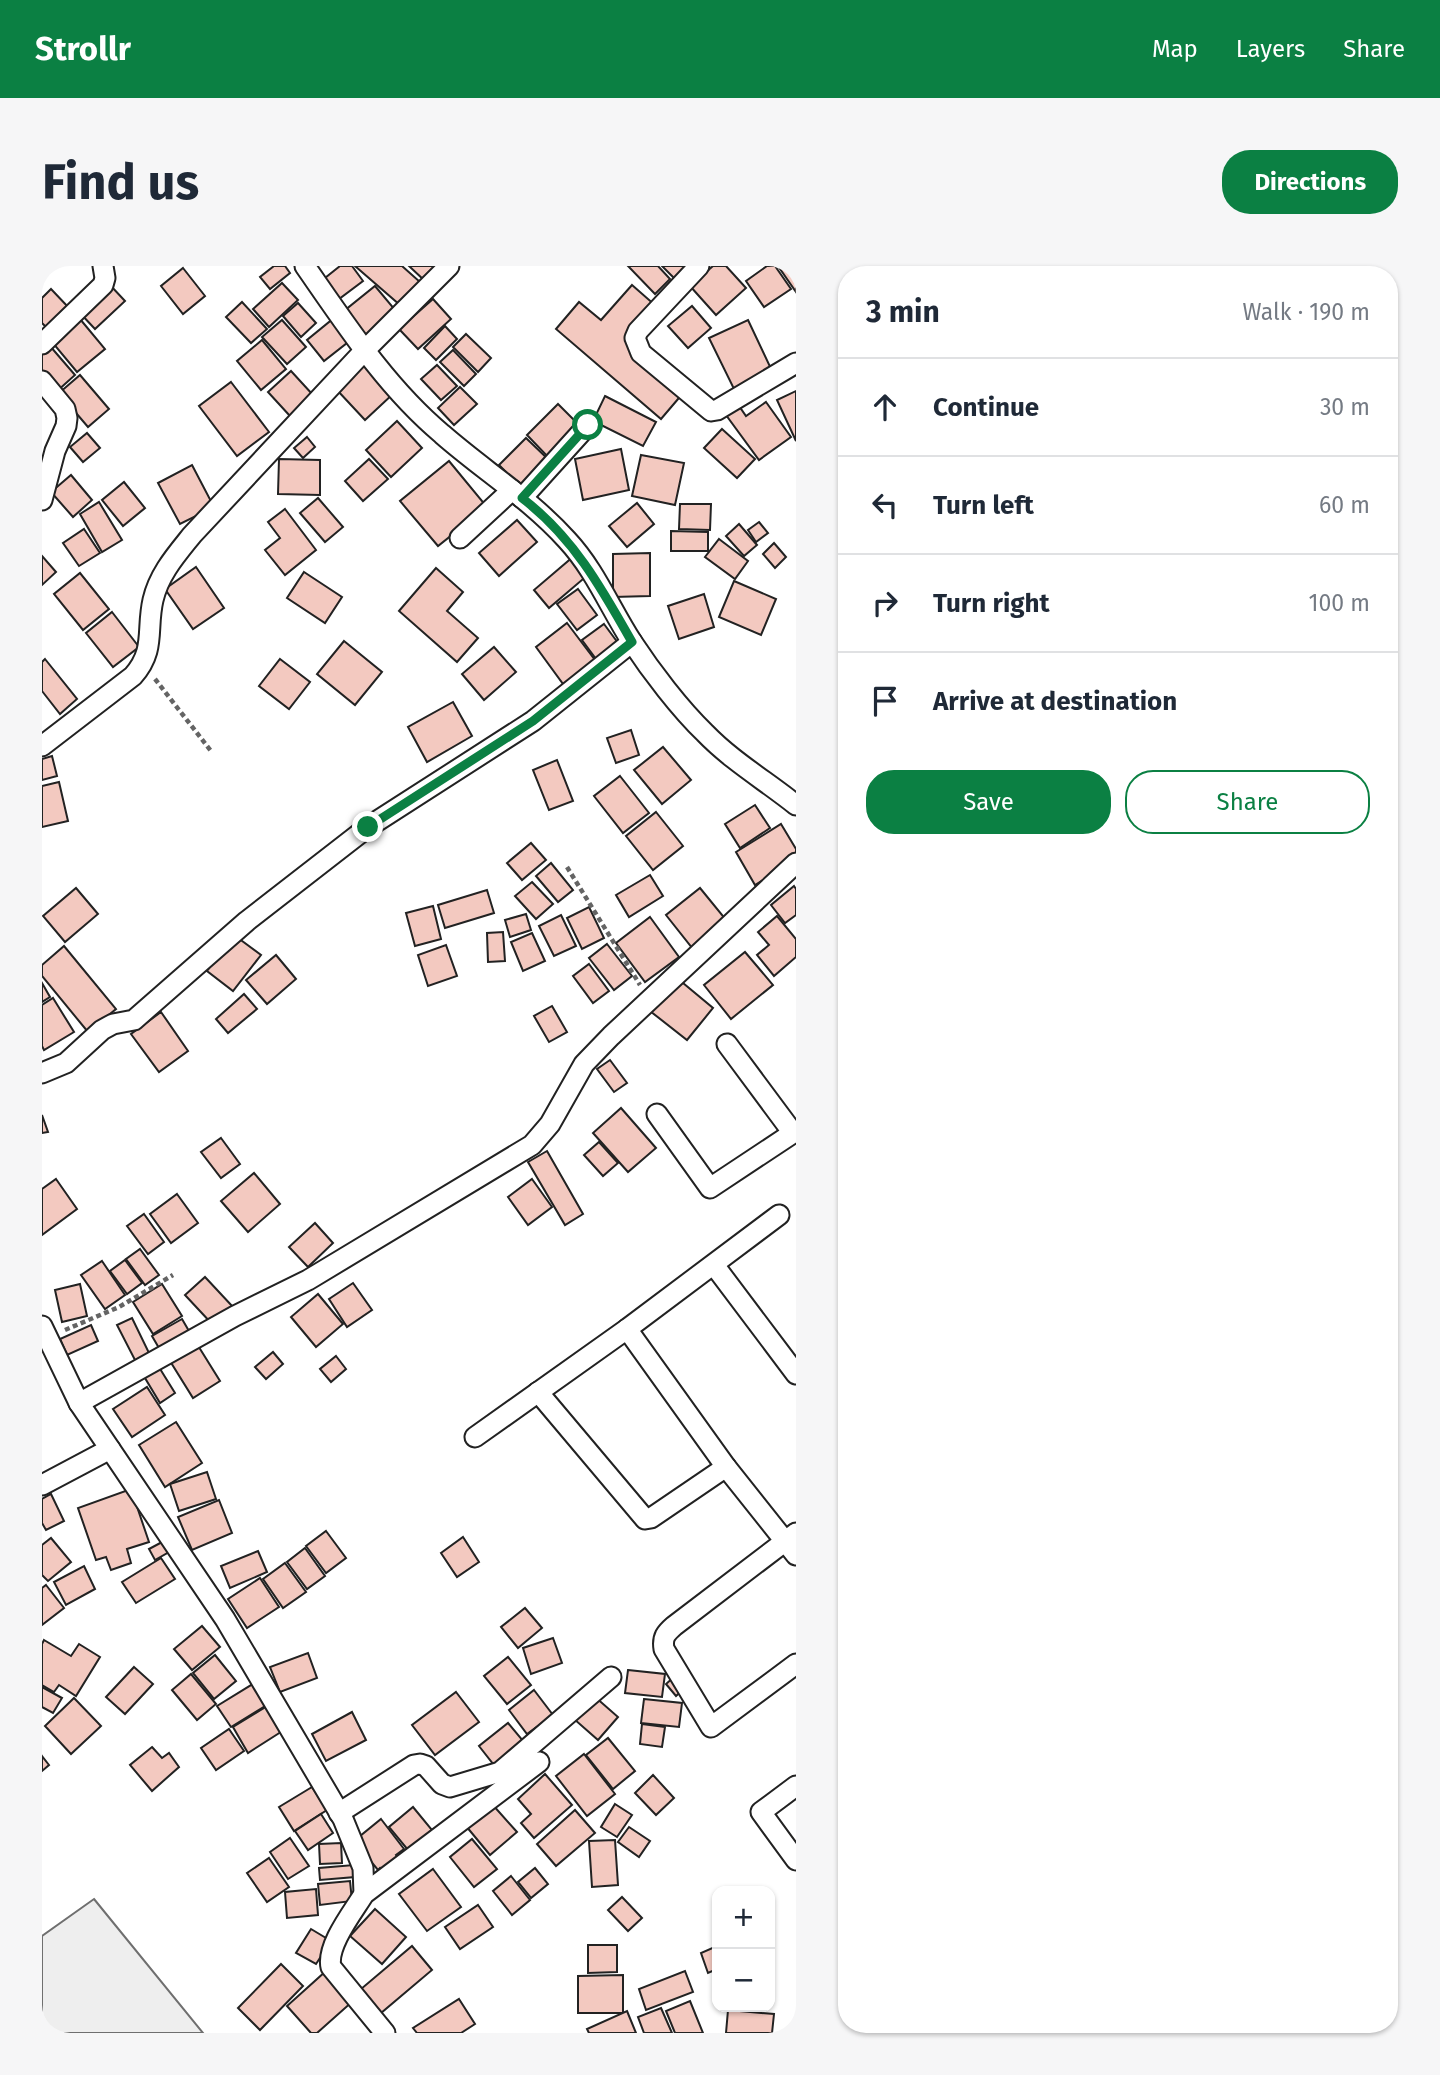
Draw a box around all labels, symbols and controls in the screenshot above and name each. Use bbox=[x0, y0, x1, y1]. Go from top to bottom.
text: Strollr bbox=[35, 29, 131, 69]
text: Map bbox=[1152, 35, 1198, 63]
text: Layers bbox=[1236, 35, 1305, 63]
text: Share bbox=[1343, 35, 1405, 63]
button: Directions bbox=[1222, 150, 1398, 214]
text: Find us bbox=[42, 153, 199, 212]
text: 3 min bbox=[866, 294, 940, 330]
text: Walk · 190 m bbox=[1243, 298, 1370, 326]
icon: ahead bbox=[866, 388, 904, 426]
text: Continue bbox=[933, 392, 1039, 423]
text: 30 m bbox=[1320, 393, 1370, 421]
route start bbox=[572, 409, 603, 440]
icon: left bbox=[866, 486, 904, 524]
text: Turn left bbox=[933, 490, 1034, 521]
text: 60 m bbox=[1319, 491, 1370, 519]
icon: right bbox=[866, 584, 904, 622]
text: Turn right bbox=[933, 588, 1050, 619]
text: 100 m bbox=[1309, 589, 1370, 617]
icon: arrive bbox=[866, 682, 904, 720]
text: Arrive at destination bbox=[933, 686, 1177, 717]
button: Save bbox=[866, 770, 1111, 834]
button: Share bbox=[1125, 770, 1370, 834]
route end bbox=[352, 811, 383, 842]
map controls bbox=[712, 1886, 775, 2012]
button: + bbox=[712, 1886, 775, 1949]
button: − bbox=[712, 1949, 775, 2012]

